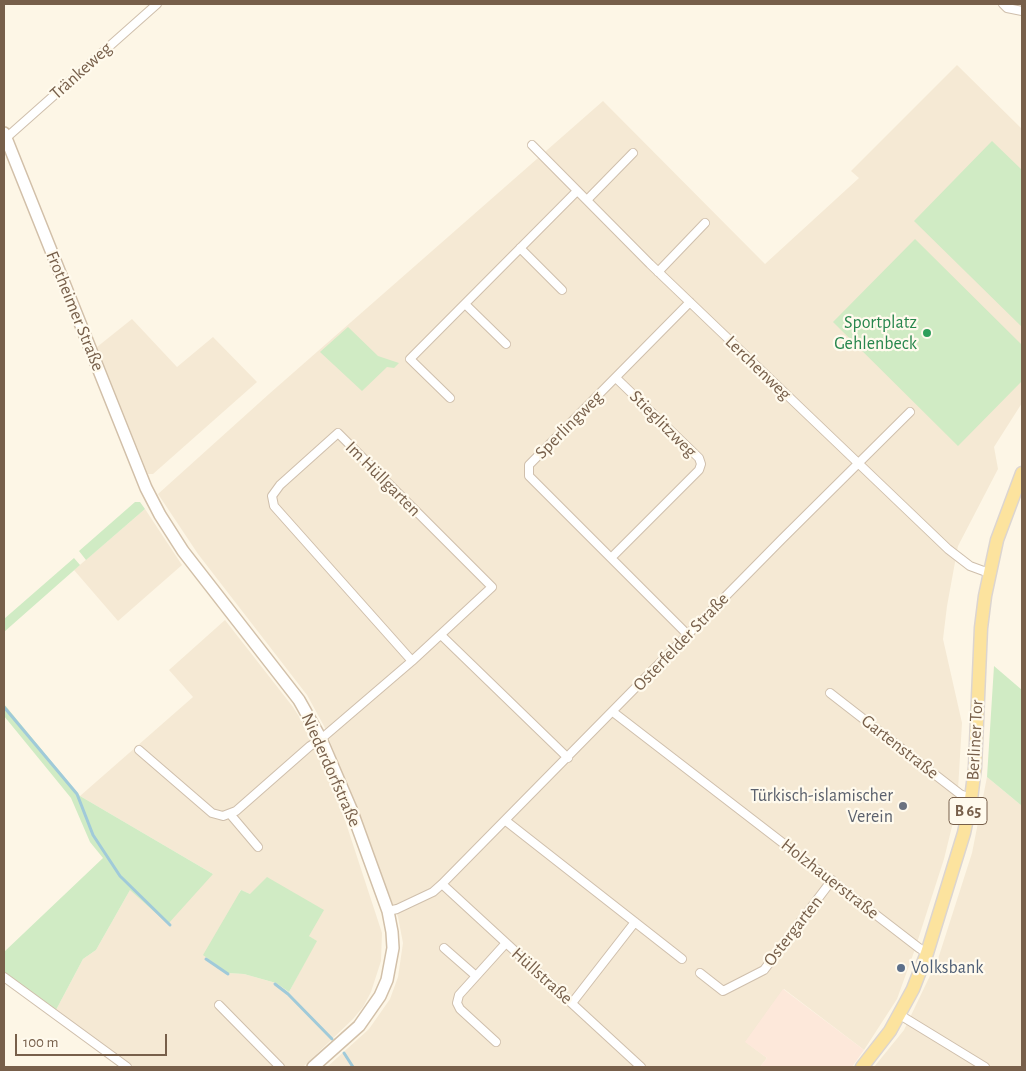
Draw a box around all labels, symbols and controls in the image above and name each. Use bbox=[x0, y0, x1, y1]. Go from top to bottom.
street label: Tränkeweg bbox=[46, 38, 116, 104]
street label: Frotheimer Straße bbox=[41, 248, 109, 374]
place label: Sportplatz Gehlenbeck bbox=[834, 312, 917, 354]
marker: Sportplatz Gehlenbeck bbox=[921, 327, 933, 339]
street label: Lerchenweg bbox=[720, 331, 796, 405]
street label: Sperlingweg bbox=[530, 386, 608, 464]
street label: Stieglitzweg bbox=[625, 386, 701, 462]
street label: Im Hüllgarten bbox=[341, 437, 425, 521]
street label: Osterfelder Straße bbox=[629, 588, 733, 696]
street label: Berliner Tor bbox=[962, 699, 988, 781]
street label: Niederdorfstraße bbox=[296, 710, 366, 830]
street label: Gartenstraße bbox=[857, 710, 943, 784]
place label: Türkisch-islamischer Verein bbox=[750, 785, 893, 828]
road number: B 65 bbox=[949, 798, 987, 824]
marker: Türkisch-islamischer Verein bbox=[897, 800, 909, 812]
street label: Holzhauerstraße bbox=[777, 834, 883, 924]
street label: Ostergarten bbox=[759, 892, 827, 970]
street label: Hüllstraße bbox=[507, 943, 577, 1009]
place label: Volksbank bbox=[911, 957, 983, 979]
marker: Volksbank bbox=[895, 962, 907, 974]
scale bar bbox=[18, 1024, 170, 1056]
text: 100 m bbox=[23, 1035, 58, 1050]

